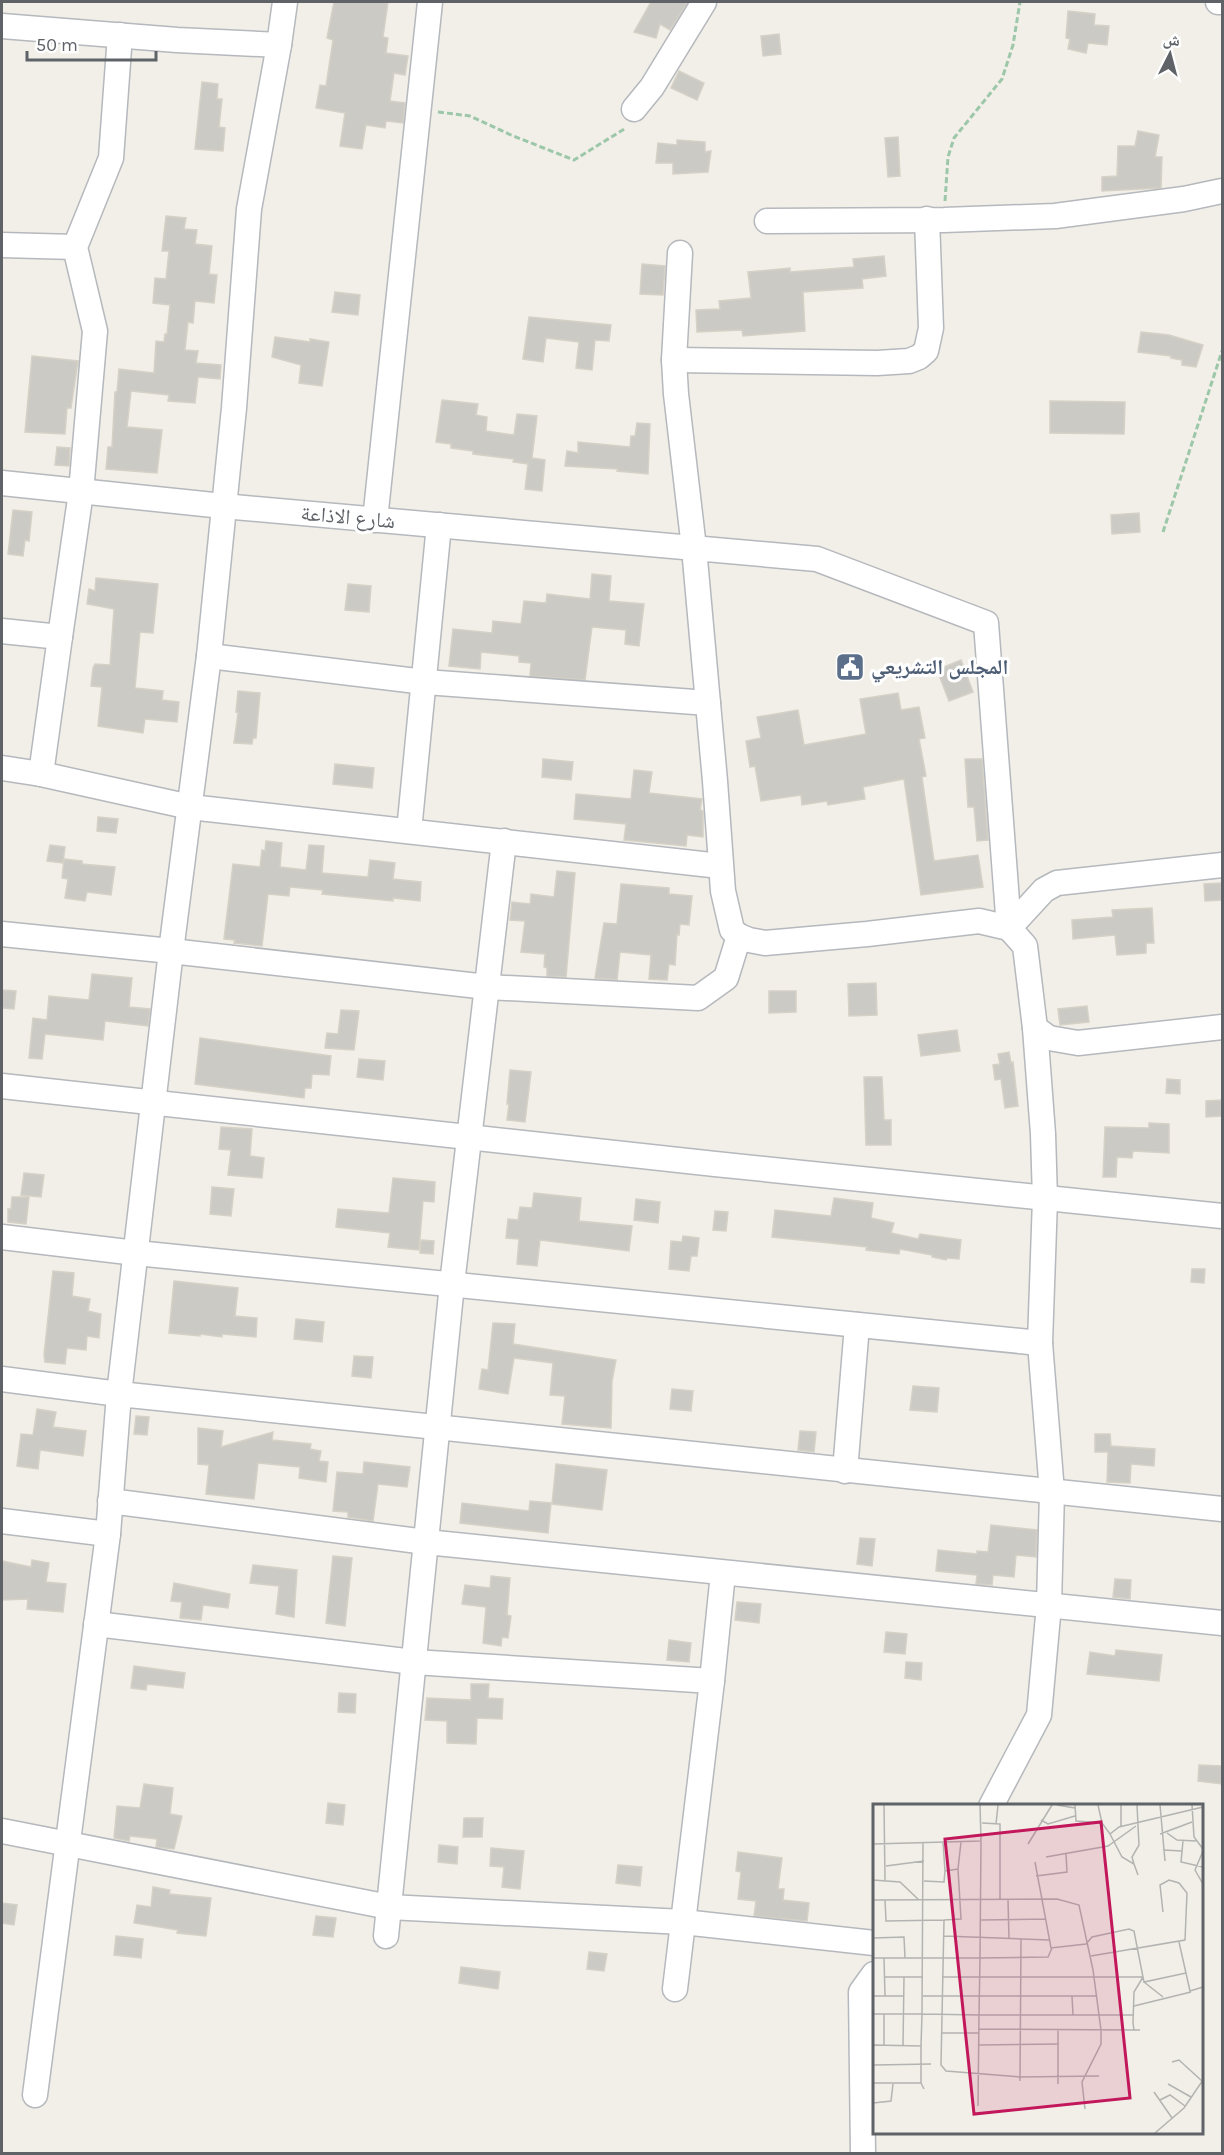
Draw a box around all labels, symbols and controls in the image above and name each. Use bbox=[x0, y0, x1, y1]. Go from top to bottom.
scale bar bbox=[27, 24, 156, 62]
north arrow bbox=[1140, 24, 1200, 84]
text: ش bbox=[1162, 29, 1181, 50]
text: 50 m bbox=[36, 34, 78, 56]
street label: شارع الاذاعة bbox=[300, 501, 396, 534]
public building icon: المجلس التشريعي bbox=[834, 651, 866, 683]
place label: المجلس التشريعي bbox=[871, 655, 1008, 683]
inset map bbox=[873, 1804, 1203, 2134]

